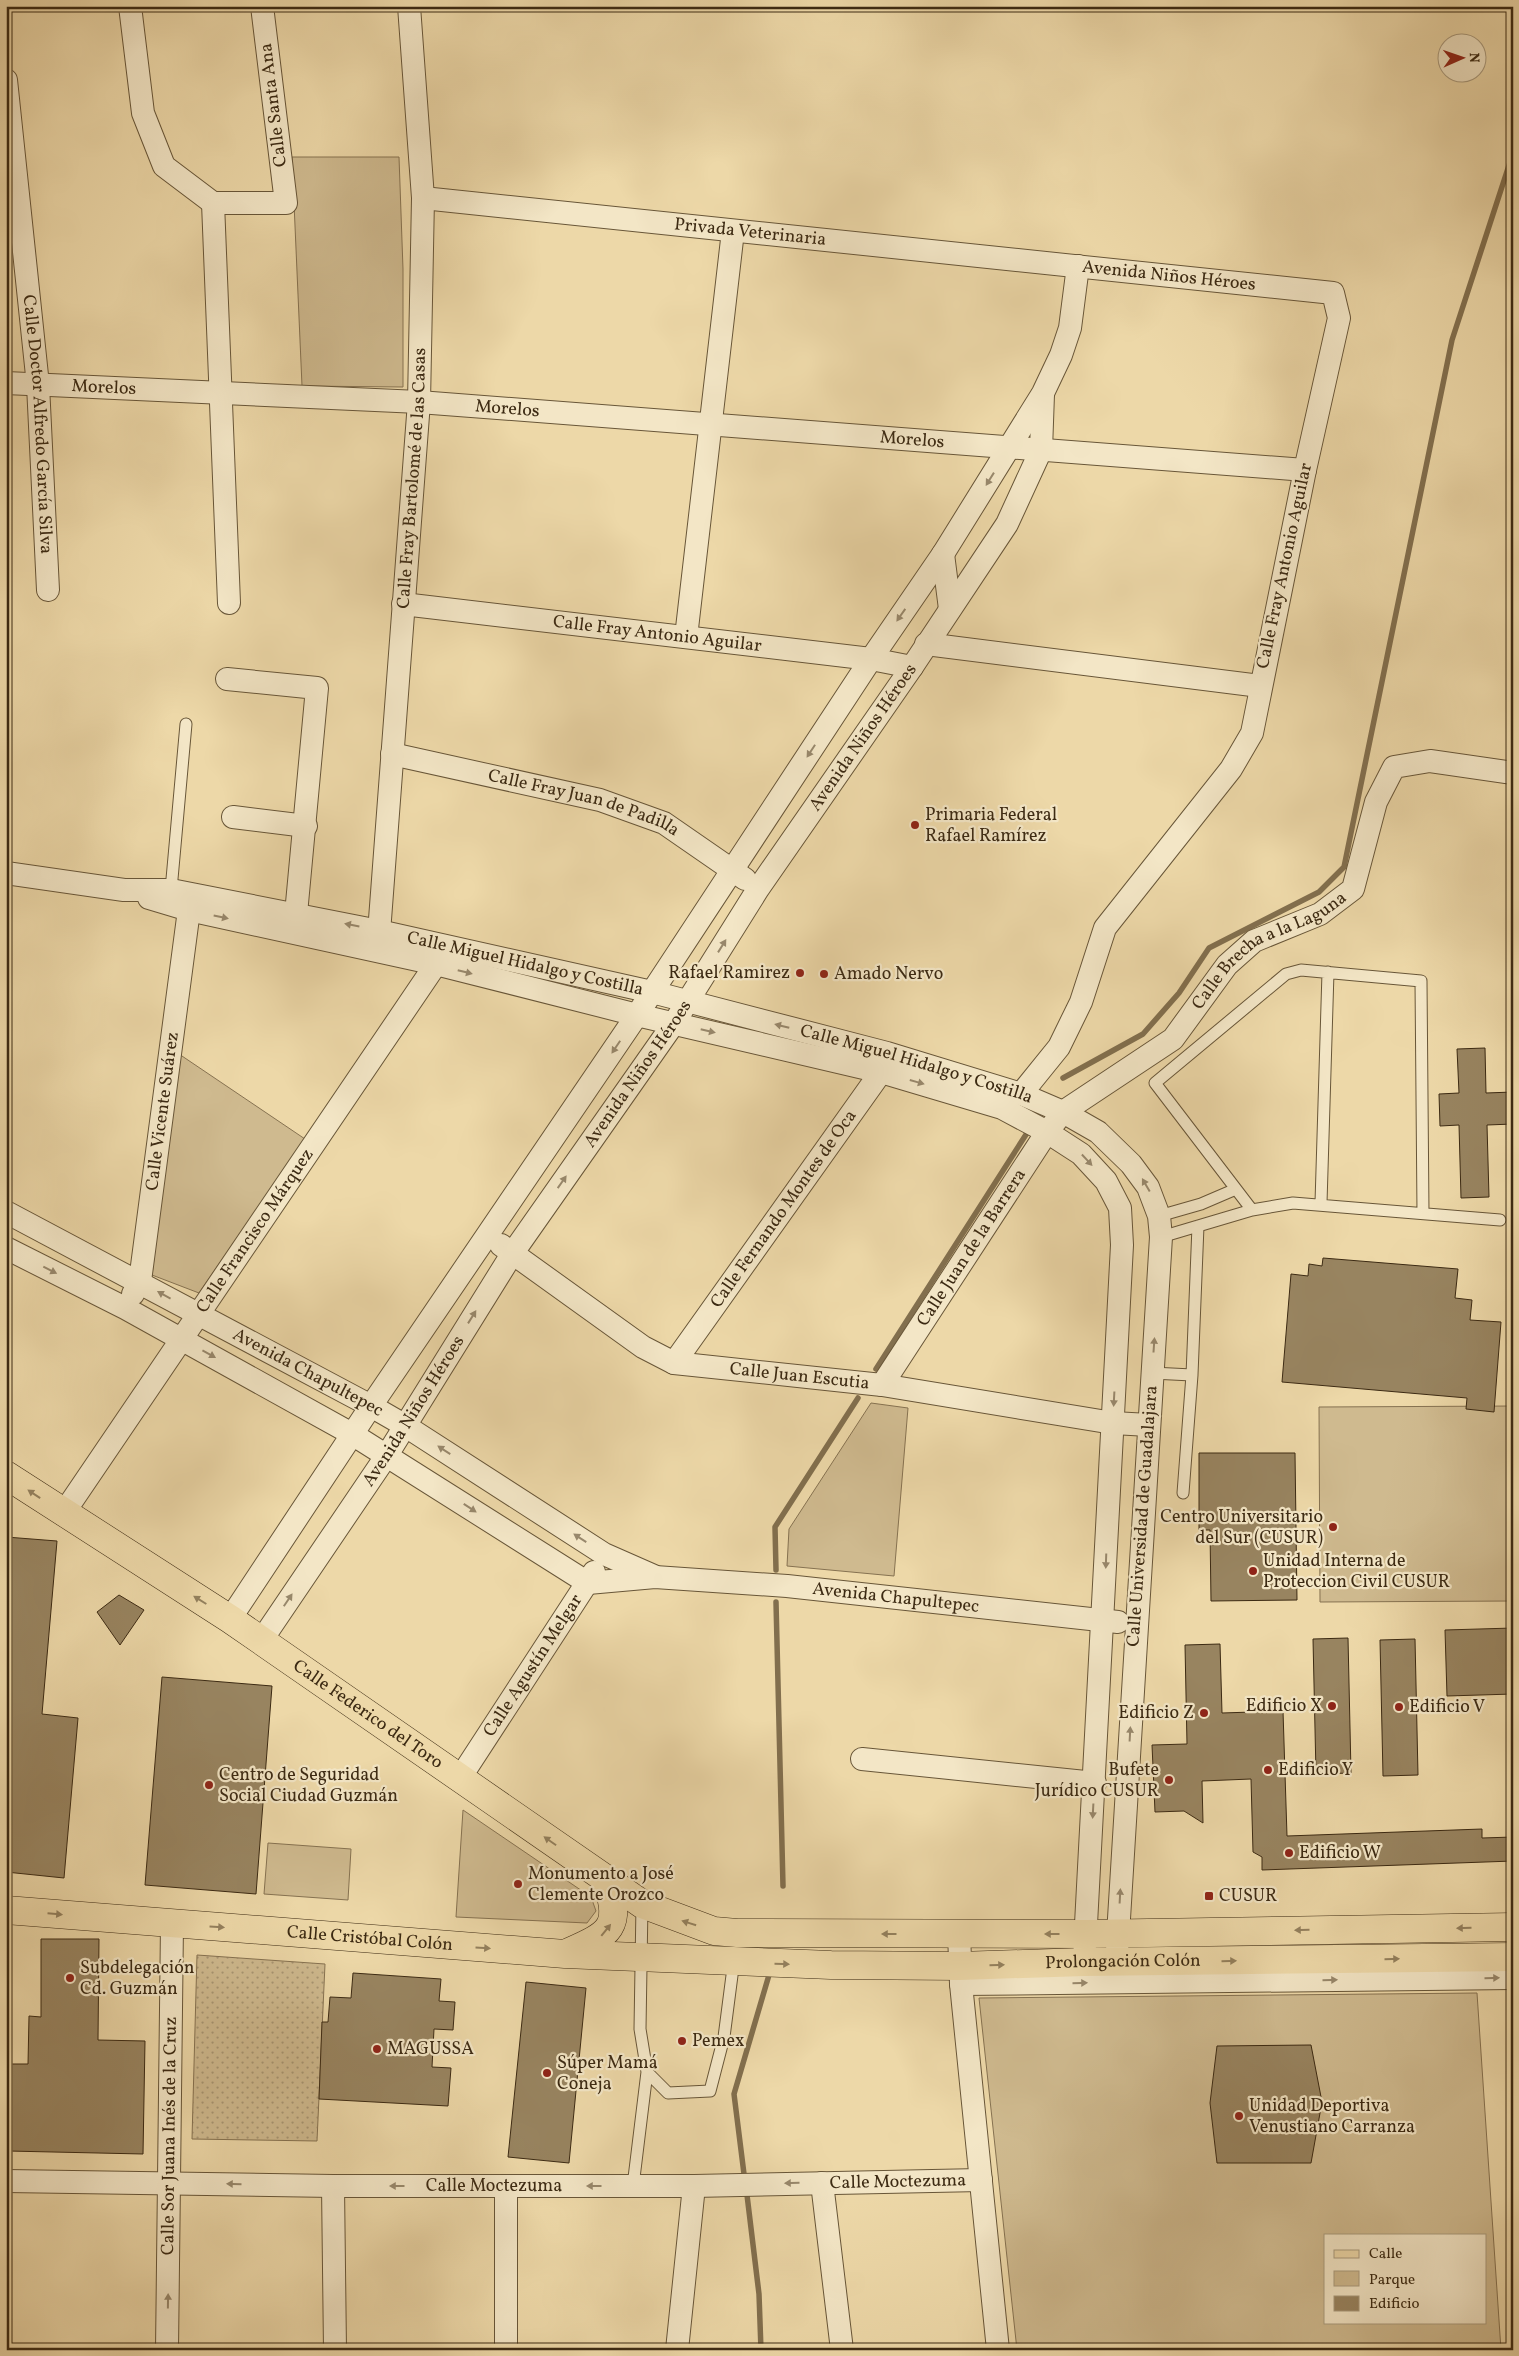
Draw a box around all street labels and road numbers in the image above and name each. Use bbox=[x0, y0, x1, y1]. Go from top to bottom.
street label: Calle Santa Ana bbox=[254, 42, 294, 168]
street label: Privada Veterinaria bbox=[673, 212, 827, 253]
street label: Avenida Niños Héroes bbox=[1081, 254, 1257, 297]
street label: Calle Doctor Alfredo García Silva bbox=[16, 294, 59, 555]
street label: Calle Fray Bartolomé de las Casas bbox=[391, 348, 433, 610]
street label: Morelos bbox=[71, 374, 137, 401]
street label: Morelos bbox=[474, 394, 541, 424]
street label: Morelos bbox=[879, 425, 945, 455]
street label: Calle Fray Antonio Aguilar bbox=[1251, 460, 1319, 671]
street label: Calle Fray Antonio Aguilar bbox=[552, 609, 763, 659]
street label: Avenida Niños Héroes bbox=[803, 659, 923, 816]
street label: Calle Fray Juan de Padilla bbox=[486, 763, 684, 843]
street label: Calle Brecha a la Laguna bbox=[1186, 886, 1352, 1015]
street label: Calle Miguel Hidalgo y Costilla bbox=[405, 925, 646, 1002]
street label: Avenida Niños Héroes bbox=[578, 995, 698, 1153]
street label: Calle Miguel Hidalgo y Costilla bbox=[797, 1018, 1037, 1110]
street label: Calle Vicente Suárez bbox=[140, 1030, 185, 1192]
street label: Calle Fernando Montes de Oca bbox=[704, 1105, 863, 1313]
street label: Calle Francisco Márquez bbox=[190, 1144, 320, 1318]
street label: Calle Juan de la Barrera bbox=[911, 1164, 1032, 1331]
street label: Avenida Chapultepec bbox=[228, 1322, 388, 1423]
street label: Avenida Niños Héroes bbox=[357, 1331, 471, 1492]
street label: Calle Juan Escutia bbox=[728, 1356, 871, 1396]
street label: Calle Universidad de Guadalajara bbox=[1121, 1384, 1165, 1648]
street label: Avenida Chapultepec bbox=[811, 1576, 980, 1619]
street label: Calle Agustín Melgar bbox=[477, 1589, 589, 1742]
street label: Calle Federico del Toro bbox=[288, 1654, 448, 1775]
street label: Calle Cristóbal Colón bbox=[286, 1920, 454, 1958]
street label: Prolongación Colón bbox=[1045, 1948, 1201, 1976]
street label: Calle Sor Juana Inés de la Cruz bbox=[156, 2017, 183, 2255]
street label: Calle Moctezuma bbox=[829, 2168, 966, 2196]
street label: Calle Moctezuma bbox=[426, 2174, 562, 2199]

